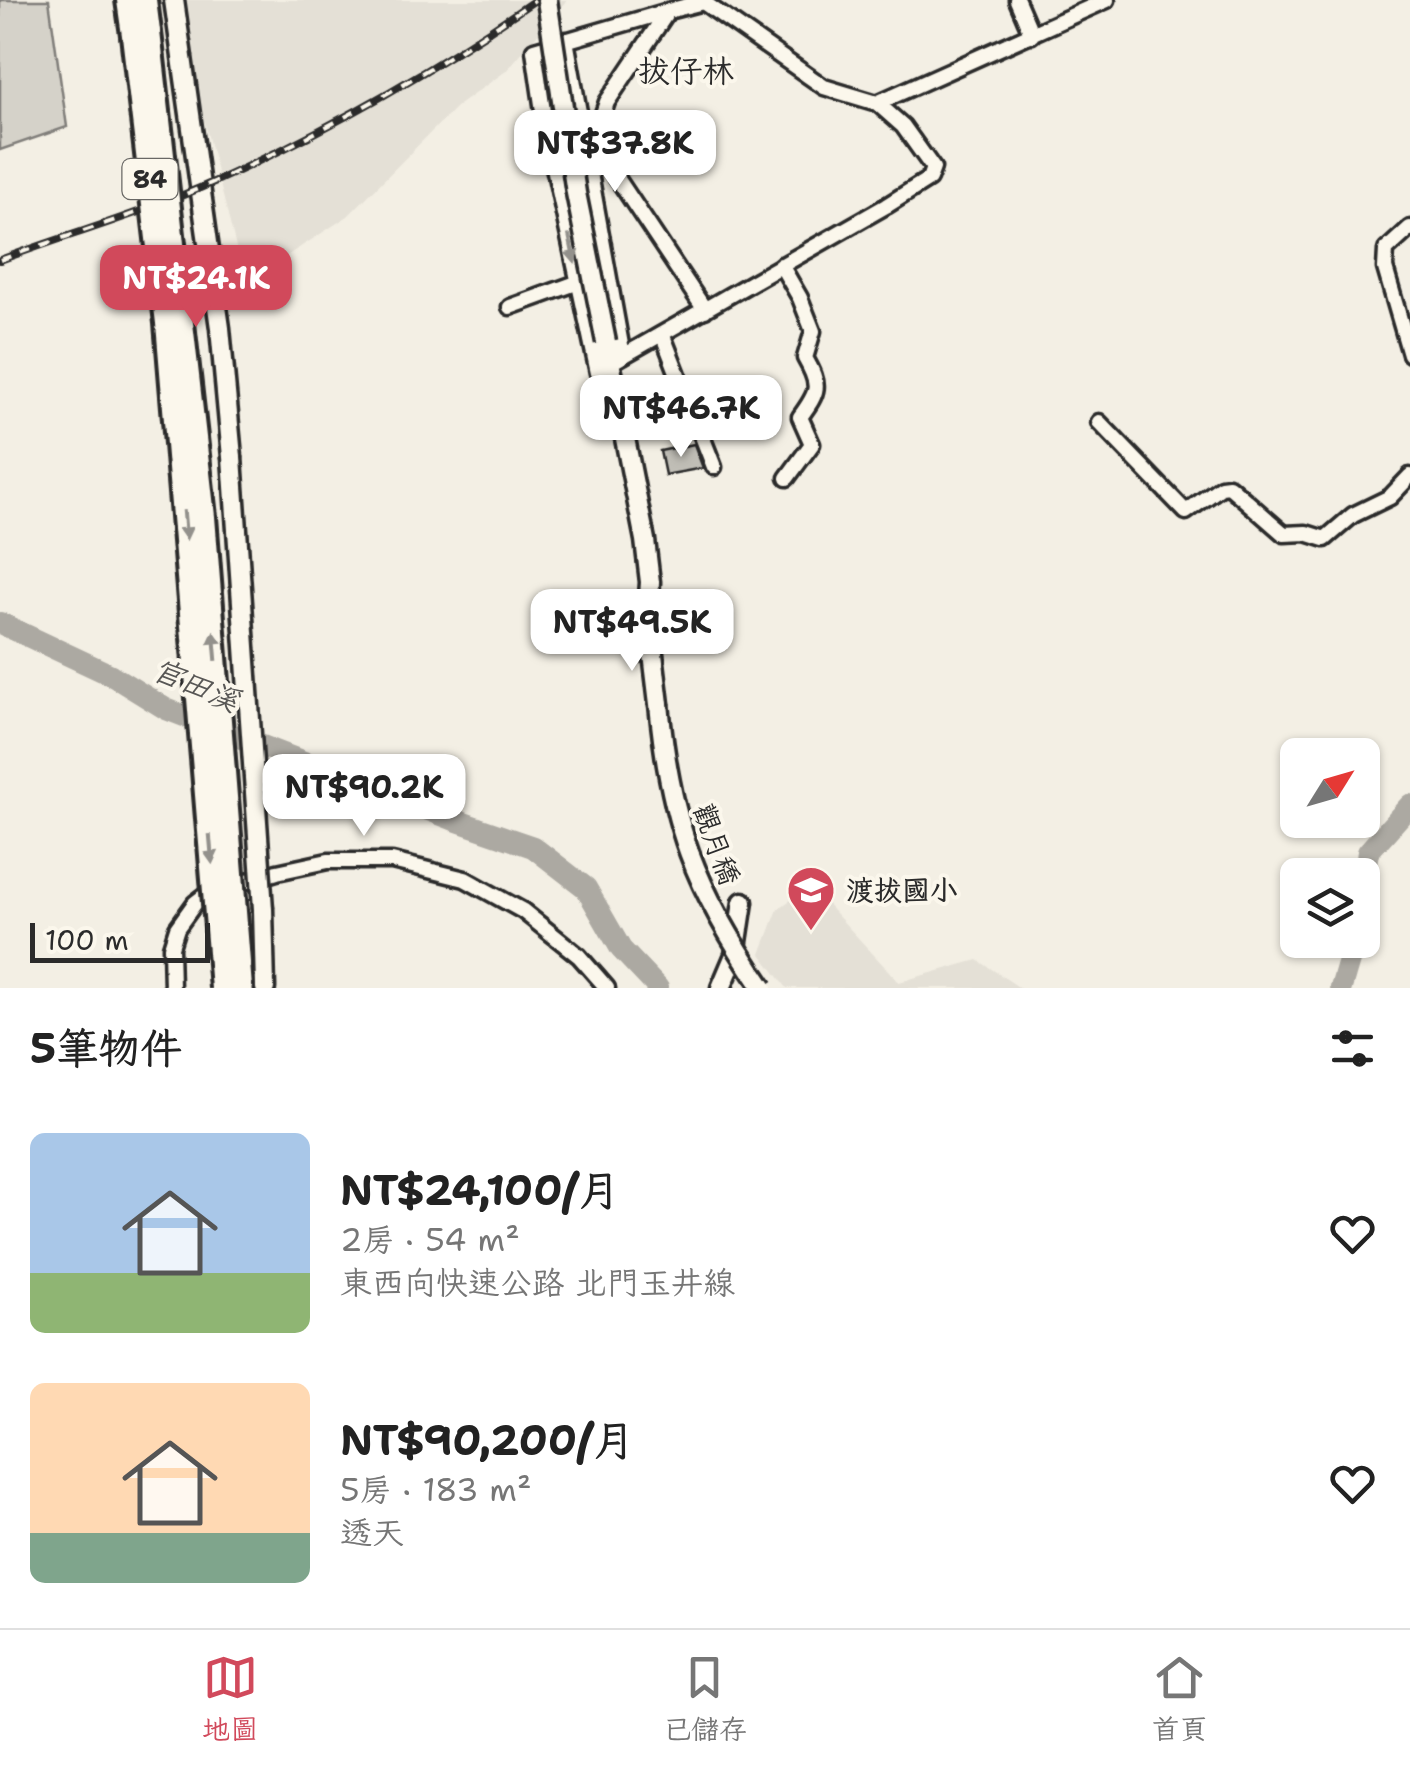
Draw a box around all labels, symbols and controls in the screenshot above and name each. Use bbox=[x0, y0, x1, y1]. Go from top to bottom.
district label: 拔仔林 bbox=[638, 49, 734, 92]
pin: NT$37.8K bbox=[512, 110, 718, 195]
text: NT$37.8K bbox=[536, 121, 694, 164]
road number: 84 bbox=[122, 159, 178, 199]
one-way arrow bbox=[564, 234, 580, 265]
pin: NT$24.1K bbox=[93, 245, 299, 330]
text: NT$24.1K bbox=[122, 256, 270, 299]
pin: NT$46.7K bbox=[578, 375, 784, 460]
text: NT$46.7K bbox=[602, 386, 760, 429]
one-way arrow bbox=[177, 509, 193, 541]
pin: NT$49.5K bbox=[529, 589, 735, 674]
text: NT$49.5K bbox=[553, 600, 711, 643]
one-way arrow bbox=[206, 630, 222, 662]
water label: 官田溪 bbox=[147, 649, 247, 722]
north arrow bbox=[1280, 738, 1380, 838]
map controls bbox=[1280, 738, 1380, 958]
pin: NT$90.2K bbox=[261, 754, 467, 839]
text: NT$90.2K bbox=[285, 765, 443, 808]
street label: 觀月穚 bbox=[685, 798, 749, 890]
one-way arrow bbox=[204, 833, 220, 865]
button: layers bbox=[1280, 858, 1380, 958]
school or university icon: 渡拔國小 bbox=[785, 864, 837, 932]
place label: 渡拔國小 bbox=[846, 871, 958, 909]
scale bar bbox=[30, 918, 210, 963]
text: 100 m bbox=[45, 921, 129, 959]
text: 5筆物件 bbox=[30, 1020, 182, 1076]
icon: filters bbox=[1325, 1021, 1380, 1076]
text: NT$24,100/月 bbox=[340, 1162, 620, 1218]
icon: home bbox=[110, 1173, 230, 1293]
icon: heart bbox=[1325, 1206, 1380, 1261]
text: 2房 · 54 m² bbox=[340, 1218, 520, 1261]
text: 東西向快速公路 北門玉井線 bbox=[340, 1261, 735, 1304]
text: NT$90,200/月 bbox=[340, 1412, 635, 1468]
icon: home bbox=[110, 1423, 230, 1543]
icon: heart bbox=[1325, 1456, 1380, 1511]
text: 5房 · 183 m² bbox=[340, 1468, 532, 1511]
text: 透天 bbox=[340, 1511, 404, 1554]
tab: 地圖 bbox=[202, 1650, 258, 1748]
tab: 已儲存 bbox=[663, 1650, 747, 1748]
tab: 首頁 bbox=[1152, 1650, 1208, 1748]

